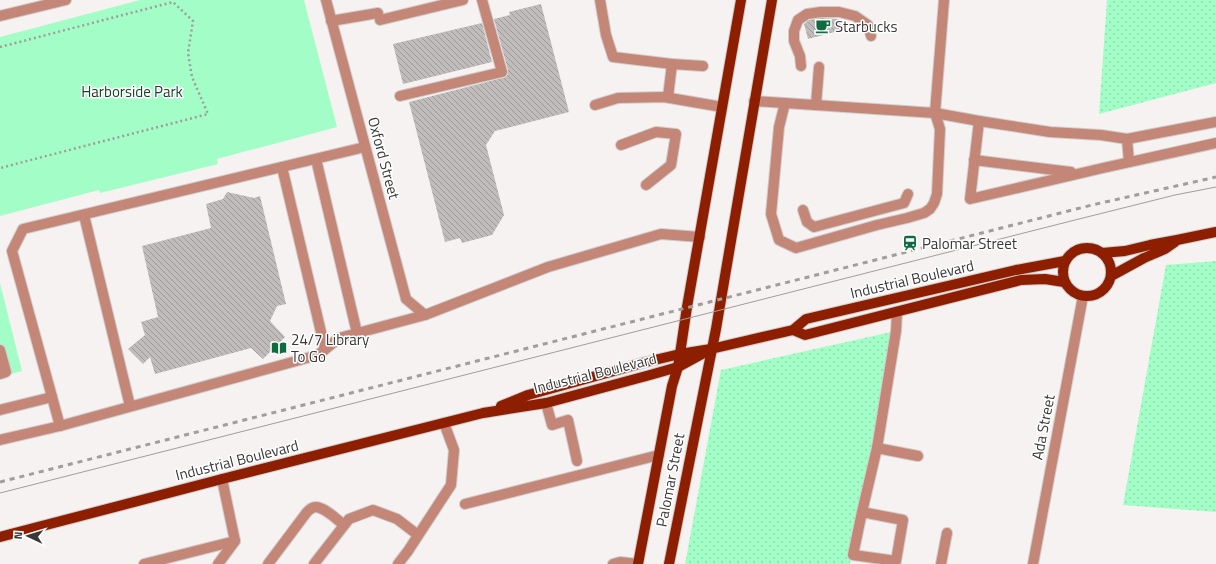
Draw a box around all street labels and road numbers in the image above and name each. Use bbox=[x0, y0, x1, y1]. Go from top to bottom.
street label: Oxford Street bbox=[362, 114, 406, 202]
street label: Industrial Boulevard bbox=[848, 254, 976, 304]
street label: Industrial Boulevard bbox=[531, 347, 659, 399]
street label: Ada Street bbox=[1025, 392, 1061, 462]
street label: Palomar Street bbox=[650, 430, 690, 529]
street label: Industrial Boulevard bbox=[173, 434, 301, 486]

